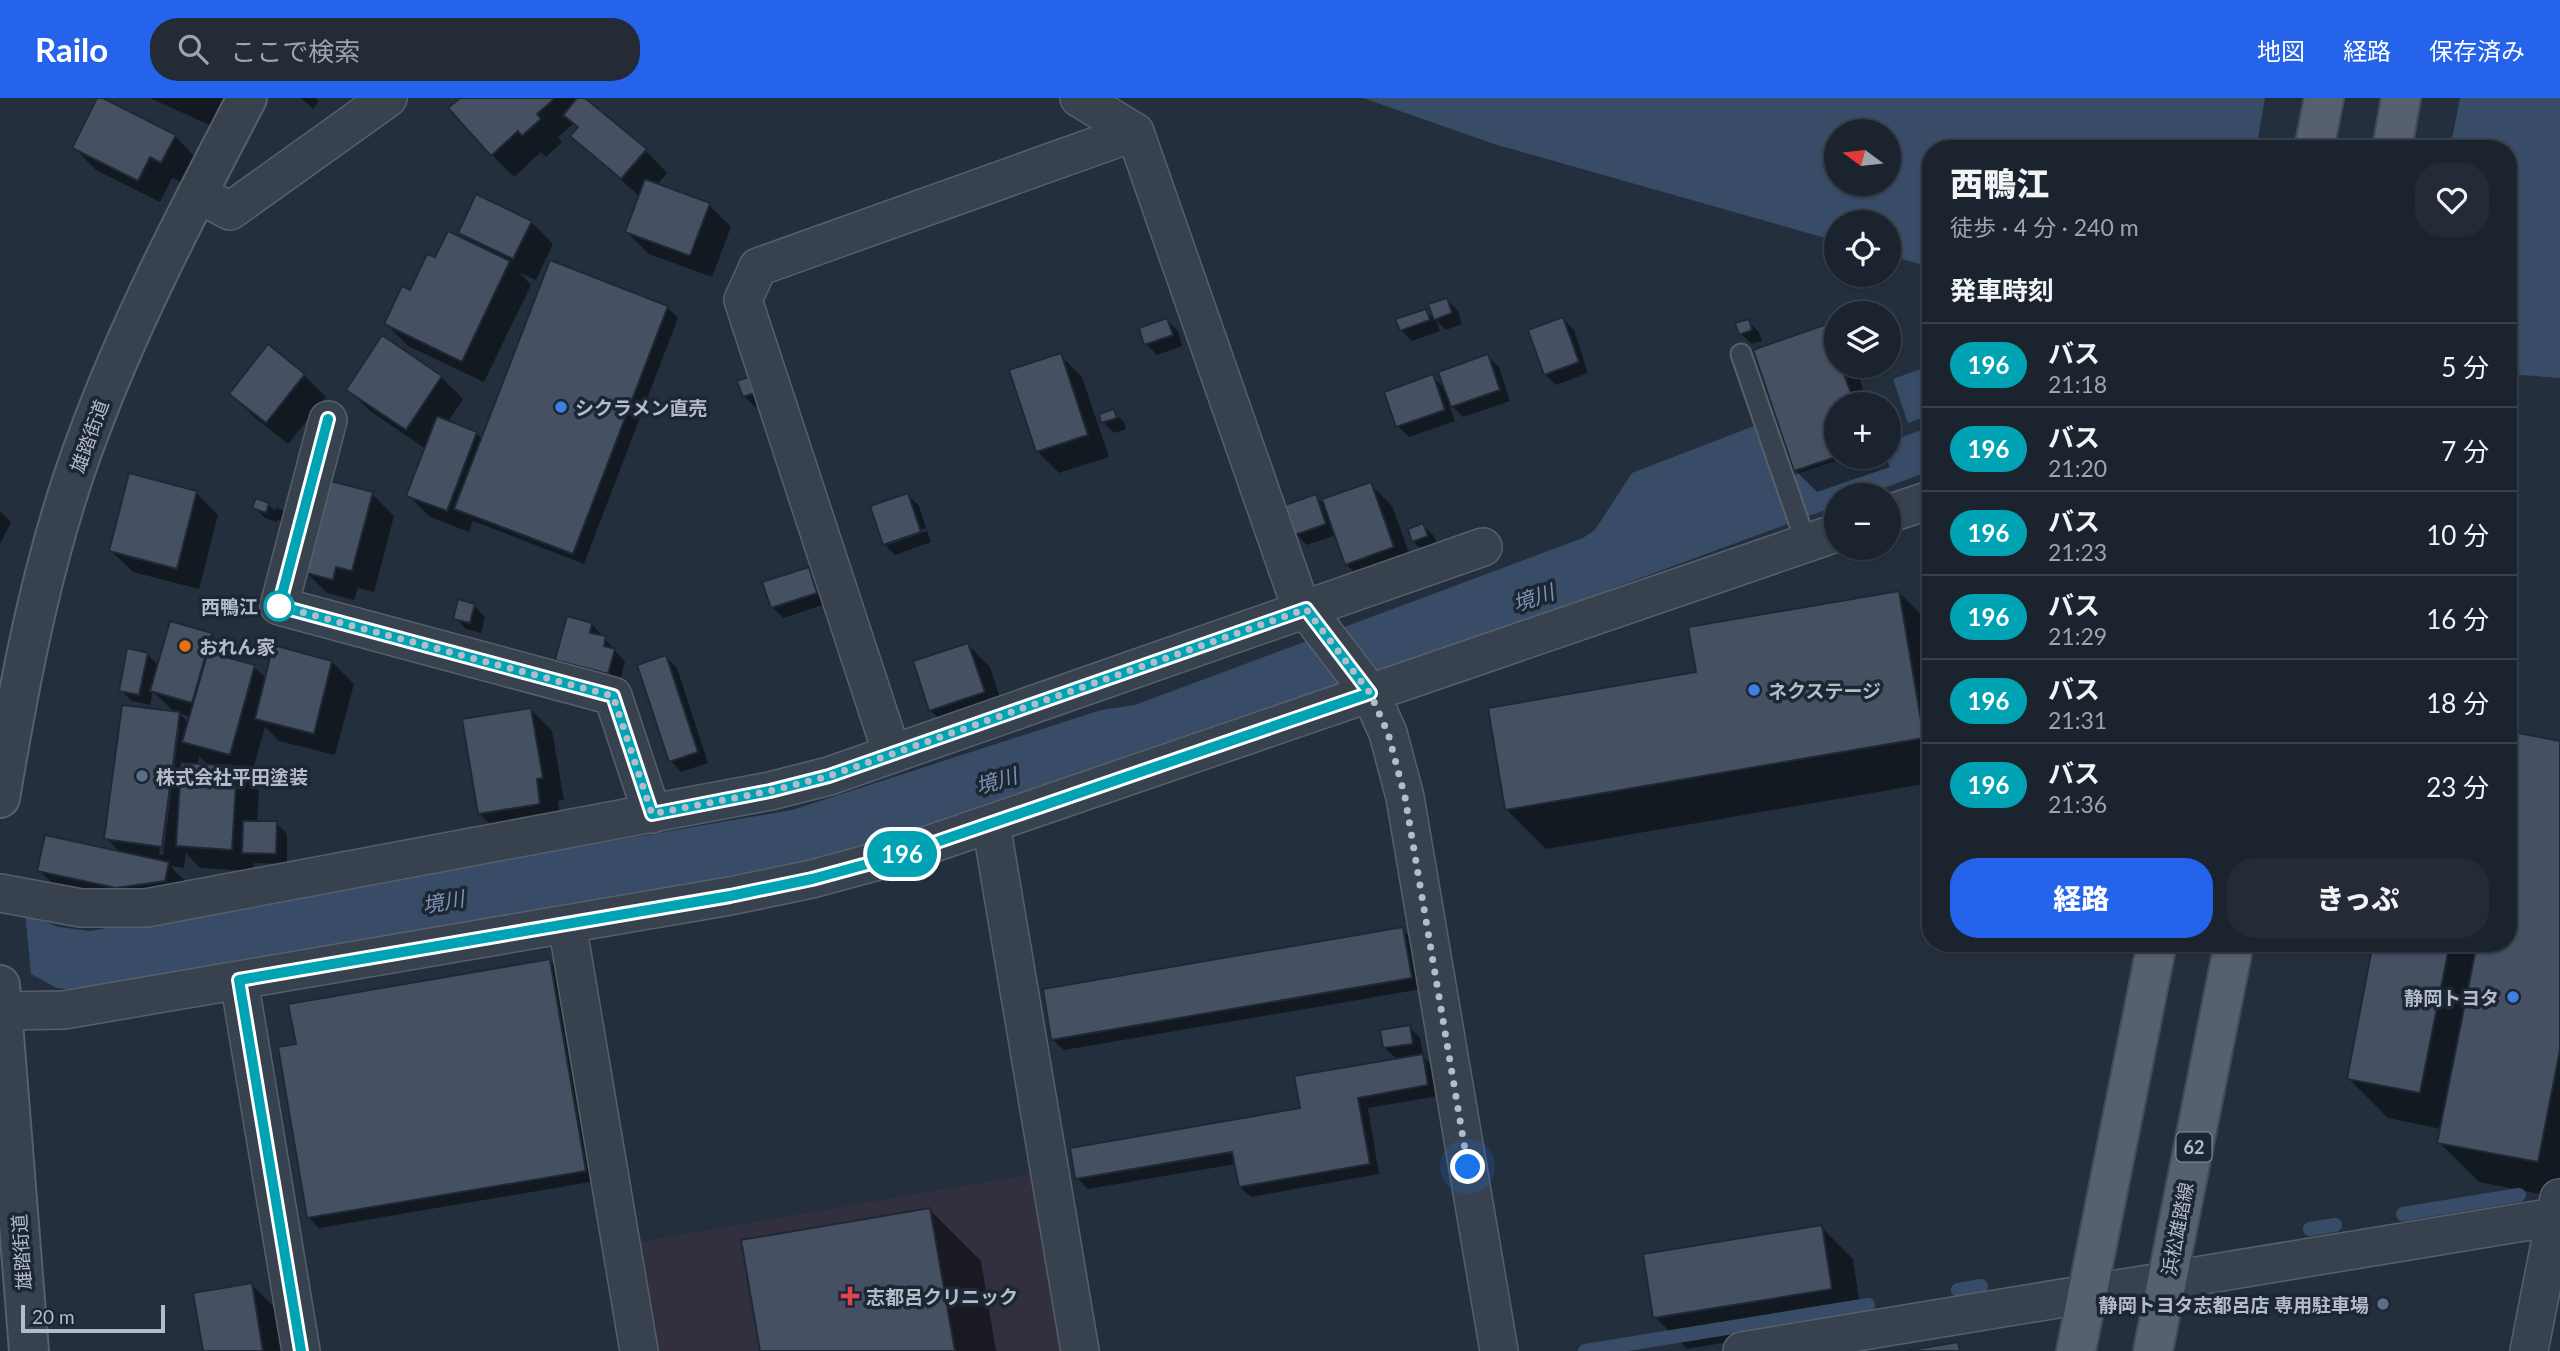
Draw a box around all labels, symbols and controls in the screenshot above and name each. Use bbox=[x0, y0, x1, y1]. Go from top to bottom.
search box bbox=[150, 18, 640, 81]
text: Railo bbox=[35, 29, 108, 69]
icon: search bbox=[174, 30, 212, 68]
text: ここで検索 bbox=[230, 35, 360, 67]
text: 地図 bbox=[2257, 36, 2305, 65]
text: 経路 bbox=[2343, 36, 2391, 65]
text: 保存済み bbox=[2429, 36, 2525, 65]
north arrow bbox=[1824, 119, 1900, 196]
map controls bbox=[1824, 119, 1901, 560]
text: 西鴨江 bbox=[1950, 163, 2049, 203]
button: heart bbox=[2415, 163, 2489, 237]
button: locate bbox=[1824, 210, 1901, 287]
text: 徒歩 · 4 分 · 240 m bbox=[1950, 213, 2139, 241]
text: 発車時刻 bbox=[1950, 274, 2054, 306]
button: layers bbox=[1824, 301, 1901, 378]
text: バス bbox=[2048, 337, 2100, 369]
text: 196 bbox=[1968, 350, 2009, 379]
text: 5 分 bbox=[2441, 351, 2489, 383]
text: 21:18 bbox=[2048, 370, 2107, 398]
button: + bbox=[1824, 392, 1901, 469]
street label: 雄踏街道 bbox=[65, 396, 113, 476]
place label: シクラメン直売 bbox=[575, 396, 707, 419]
marker: シクラメン直売 bbox=[553, 399, 569, 415]
text: バス bbox=[2048, 421, 2100, 453]
text: 196 bbox=[1968, 434, 2009, 463]
text: 7 分 bbox=[2441, 435, 2489, 467]
text: 21:20 bbox=[2048, 454, 2107, 482]
button: − bbox=[1824, 483, 1901, 560]
text: バス bbox=[2048, 505, 2100, 537]
text: 196 bbox=[1968, 518, 2009, 547]
text: 10 分 bbox=[2426, 519, 2489, 551]
text: 21:23 bbox=[2048, 538, 2107, 566]
water label: 境川 bbox=[1509, 578, 1559, 616]
text: バス bbox=[2048, 589, 2100, 621]
marker: 西鴨江 bbox=[264, 591, 294, 621]
place label: 西鴨江 bbox=[201, 595, 258, 618]
text: 196 bbox=[1968, 602, 2009, 631]
text: 16 分 bbox=[2426, 603, 2489, 635]
text: 21:29 bbox=[2048, 622, 2107, 650]
place label: おれん家 bbox=[199, 635, 275, 658]
marker: おれん家 bbox=[177, 638, 193, 654]
text: バス bbox=[2048, 673, 2100, 705]
place label: ネクステージ bbox=[1768, 679, 1881, 702]
marker: ネクステージ bbox=[1746, 682, 1762, 698]
text: 196 bbox=[1968, 686, 2009, 715]
text: 18 分 bbox=[2426, 687, 2489, 719]
text: 21:31 bbox=[2048, 706, 2107, 734]
text: バス bbox=[2048, 757, 2100, 789]
water label: 境川 bbox=[972, 761, 1022, 798]
place label: 株式会社平田塗装 bbox=[156, 765, 308, 788]
marker: 株式会社平田塗装 bbox=[134, 768, 150, 784]
text: 196 bbox=[1968, 770, 2009, 799]
text: 23 分 bbox=[2426, 771, 2489, 803]
text: 21:36 bbox=[2048, 790, 2107, 818]
line badge: 196 bbox=[862, 831, 942, 877]
text: 196 bbox=[881, 839, 923, 868]
button: 経路 bbox=[1950, 858, 2213, 938]
button: きっぷ bbox=[2227, 858, 2489, 938]
water label: 境川 bbox=[420, 885, 468, 917]
place label: 静岡トヨタ bbox=[2404, 986, 2499, 1009]
marker: 静岡トヨタ bbox=[2505, 989, 2521, 1005]
road number: 62 bbox=[2176, 1132, 2212, 1162]
your location bbox=[1450, 1149, 1485, 1184]
street label: 浜松雄踏線 bbox=[2157, 1180, 2197, 1278]
street label: 雄踏街道 bbox=[7, 1213, 35, 1291]
place label: 志都呂クリニック bbox=[866, 1285, 1018, 1308]
marker: 志都呂クリニック bbox=[840, 1286, 860, 1306]
place label: 静岡トヨタ志都呂店 専用駐車場 bbox=[2098, 1293, 2369, 1316]
marker: 静岡トヨタ志都呂店 専用駐車場 bbox=[2375, 1296, 2391, 1312]
scale bar bbox=[21, 1302, 164, 1334]
text: 20 m bbox=[32, 1305, 75, 1328]

